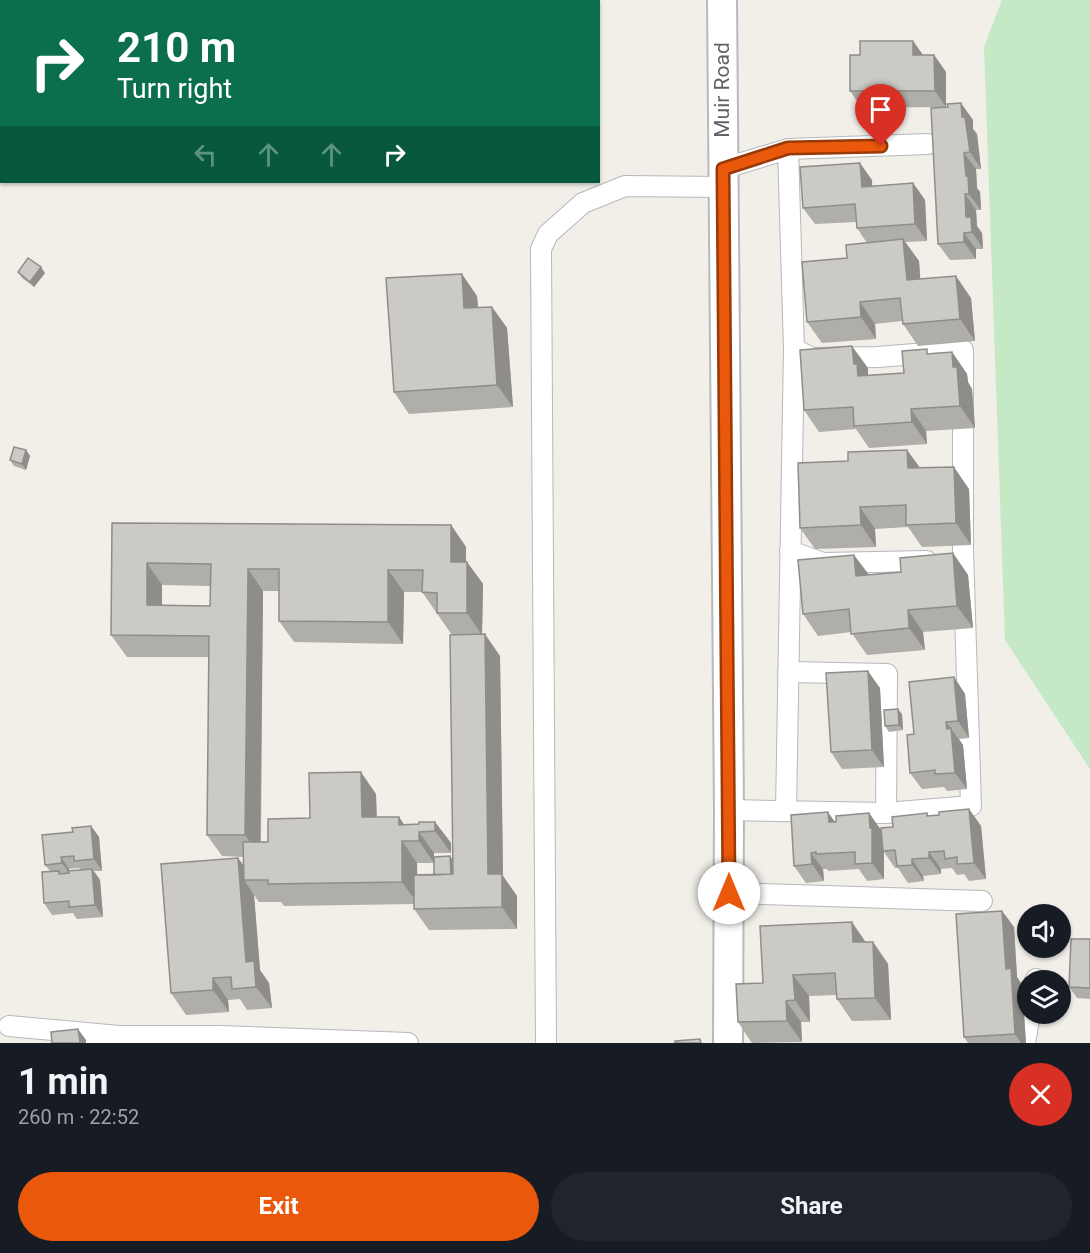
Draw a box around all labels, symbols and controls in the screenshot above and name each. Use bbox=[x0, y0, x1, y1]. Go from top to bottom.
text: 210 m bbox=[117, 23, 236, 72]
icon: right bbox=[18, 24, 96, 102]
street label: Muir Road bbox=[710, 42, 734, 138]
text: Turn right bbox=[117, 73, 232, 105]
pin bbox=[855, 84, 906, 146]
icon: arrive bbox=[864, 93, 897, 126]
icon: left bbox=[189, 138, 222, 171]
icon: ahead bbox=[252, 138, 285, 171]
icon: ahead bbox=[315, 138, 348, 171]
icon: right bbox=[378, 138, 411, 171]
position arrow bbox=[697, 861, 761, 925]
map controls bbox=[1017, 904, 1071, 1024]
button: sound bbox=[1017, 904, 1071, 958]
button: layers bbox=[1017, 970, 1071, 1024]
text: 1 min bbox=[18, 1061, 109, 1103]
button: close bbox=[1009, 1063, 1072, 1126]
text: 260 m · 22:52 bbox=[18, 1105, 139, 1129]
button: Exit bbox=[18, 1172, 539, 1241]
button: Share bbox=[551, 1172, 1072, 1241]

